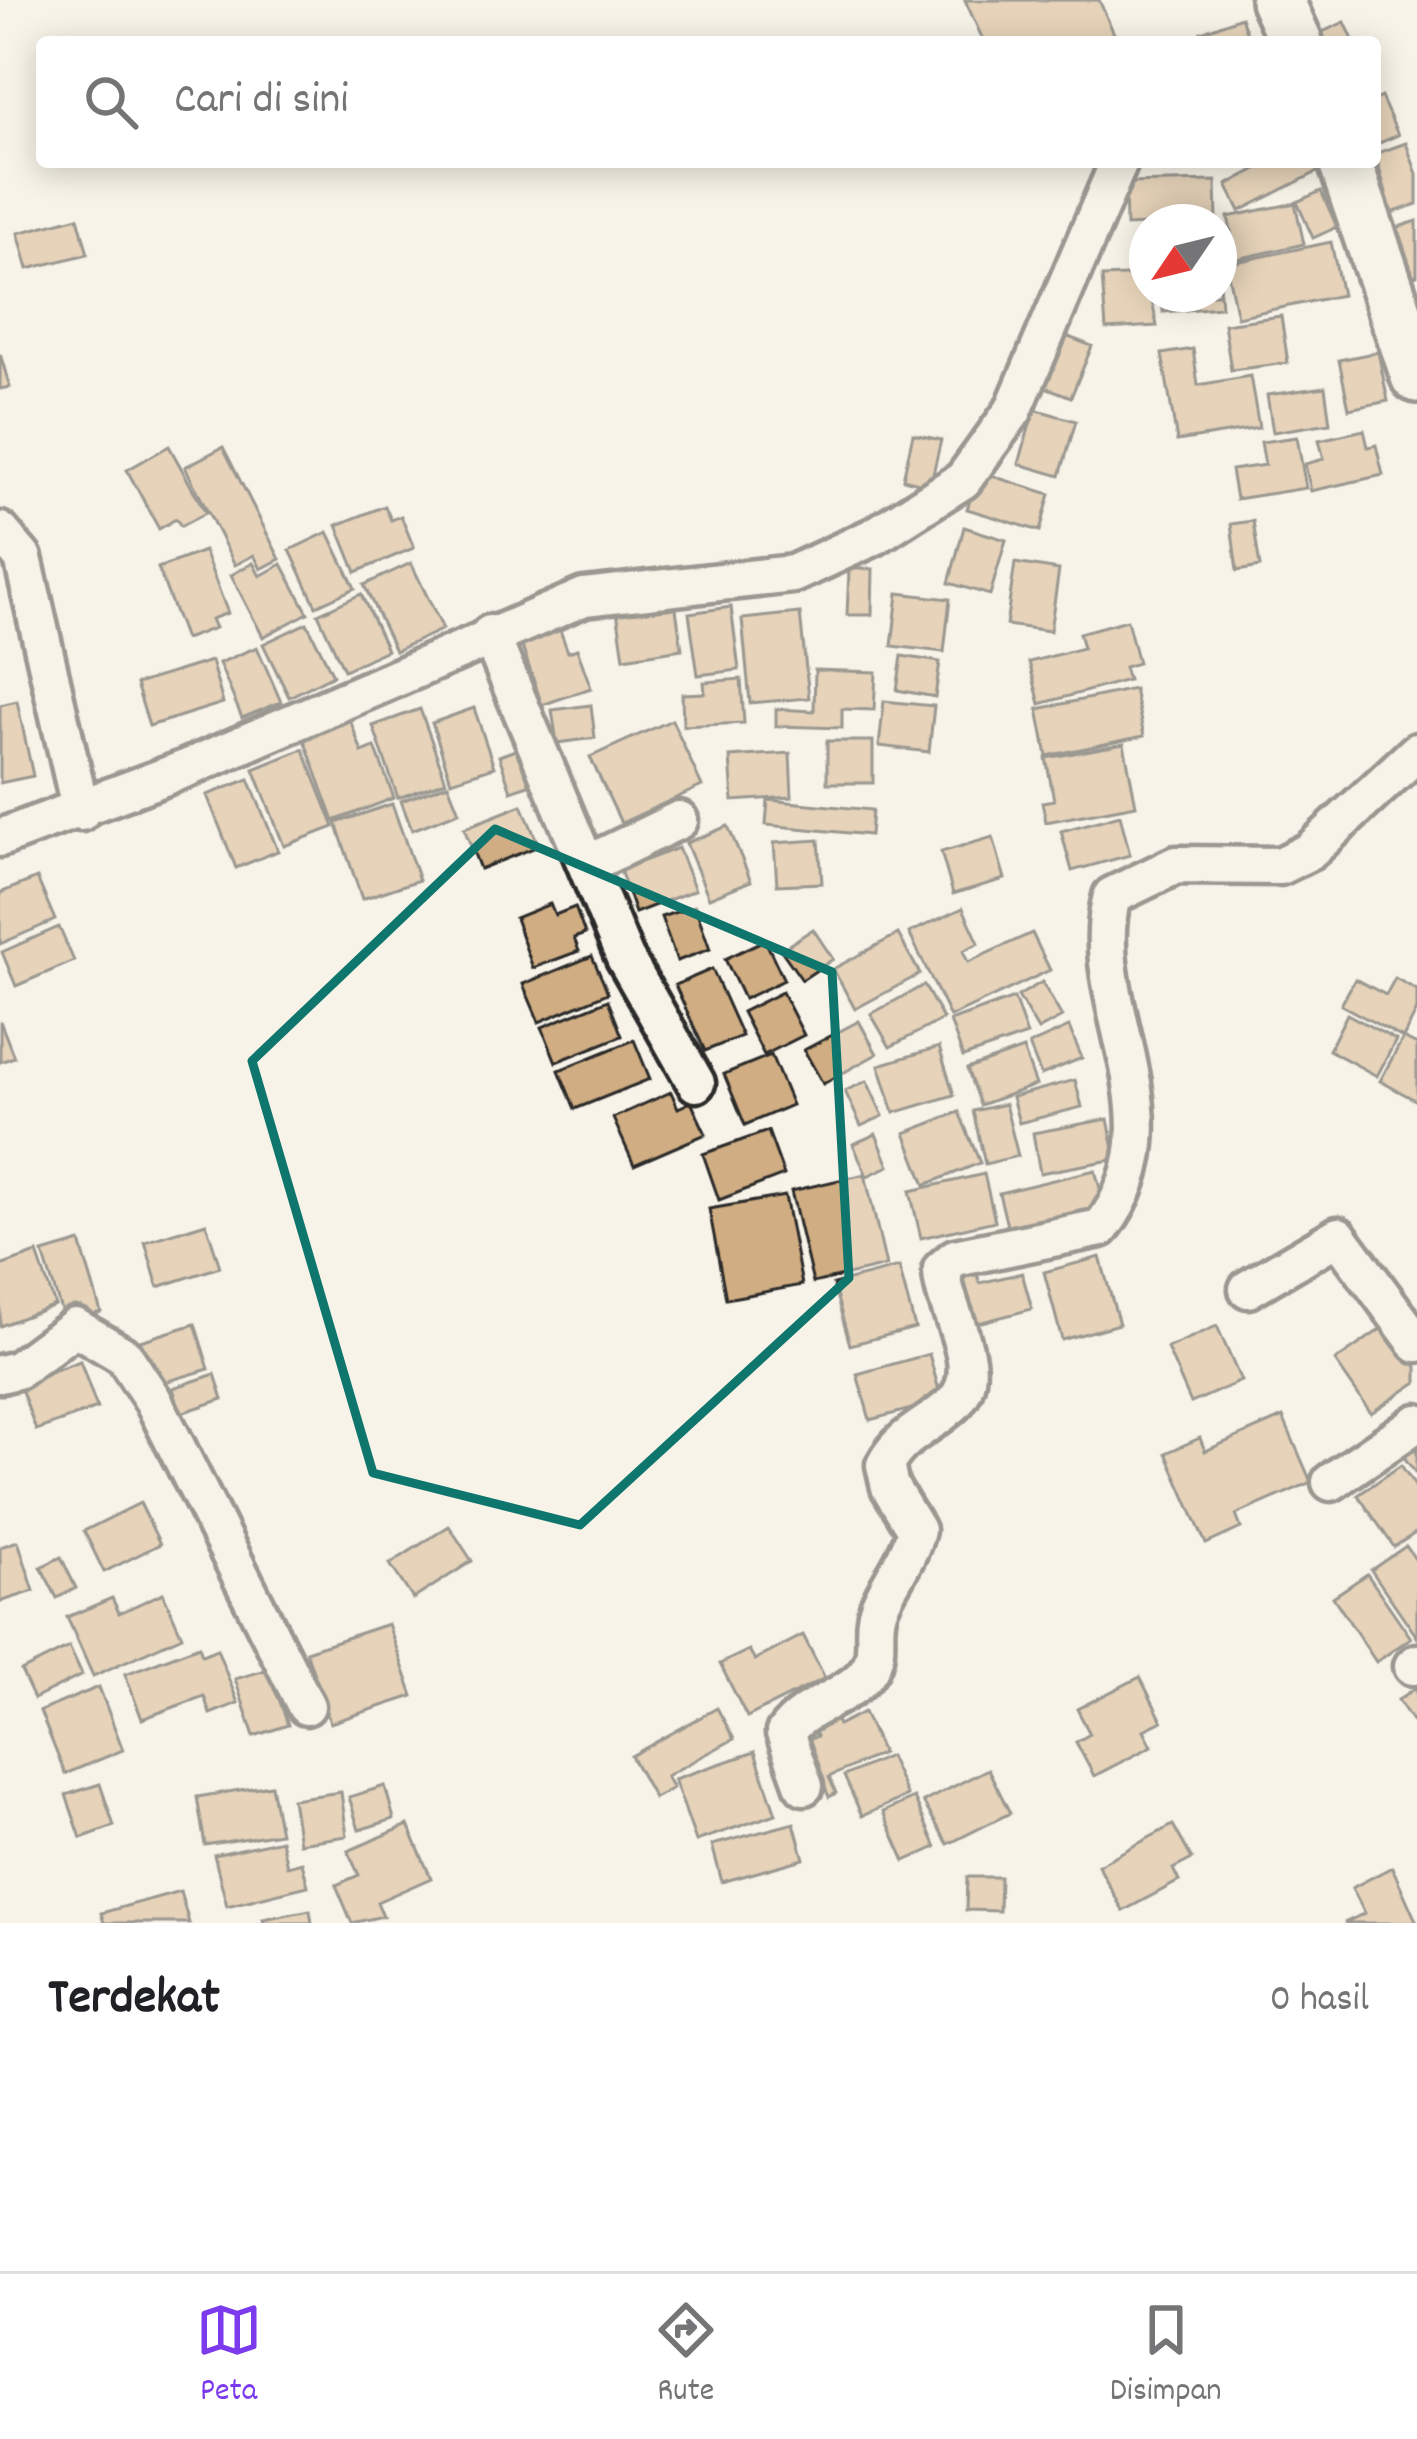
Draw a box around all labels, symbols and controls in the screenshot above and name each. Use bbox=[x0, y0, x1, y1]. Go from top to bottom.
search box bbox=[36, 36, 1381, 168]
icon: search bbox=[78, 69, 144, 135]
text: Cari di sini bbox=[174, 70, 348, 134]
north arrow bbox=[1129, 204, 1237, 312]
text: Terdekat bbox=[48, 1965, 220, 2037]
text: 0 hasil bbox=[1270, 1974, 1369, 2029]
tab: Peta bbox=[196, 2297, 262, 2416]
tab: Rute bbox=[653, 2297, 719, 2416]
tab: Disimpan bbox=[1110, 2297, 1221, 2416]

